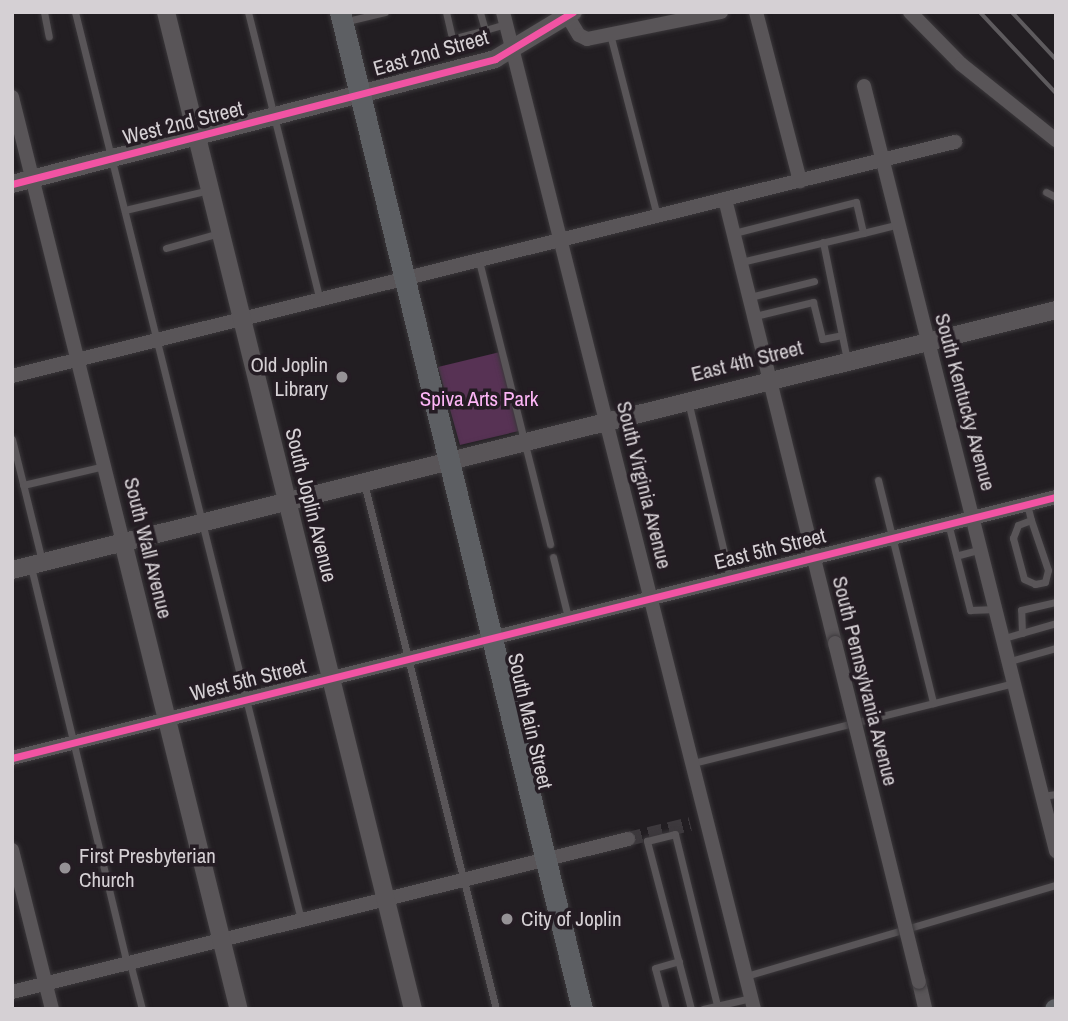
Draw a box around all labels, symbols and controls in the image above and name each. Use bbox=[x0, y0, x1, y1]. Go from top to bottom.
street label: East 2nd Street bbox=[370, 25, 492, 81]
street label: West 2nd Street bbox=[120, 96, 246, 150]
street label: South Kentucky Avenue bbox=[929, 310, 1001, 494]
street label: East 4th Street bbox=[689, 335, 805, 387]
place label: Old Joplin Library bbox=[250, 352, 328, 402]
marker: Old Joplin Library bbox=[334, 369, 350, 385]
park label: Spiva Arts Park bbox=[419, 386, 539, 412]
street label: South Virginia Avenue bbox=[611, 398, 677, 572]
street label: South Joplin Avenue bbox=[280, 425, 342, 585]
street label: South Wall Avenue bbox=[118, 474, 178, 622]
street label: East 5th Street bbox=[712, 523, 828, 575]
street label: South Pennsylvania Avenue bbox=[827, 573, 903, 789]
street label: South Main Street bbox=[502, 651, 558, 791]
street label: West 5th Street bbox=[188, 653, 308, 707]
place label: First Presbyterian Church bbox=[79, 843, 216, 893]
marker: First Presbyterian Church bbox=[57, 860, 73, 876]
place label: City of Joplin bbox=[521, 906, 622, 932]
marker: City of Joplin bbox=[499, 911, 515, 927]

